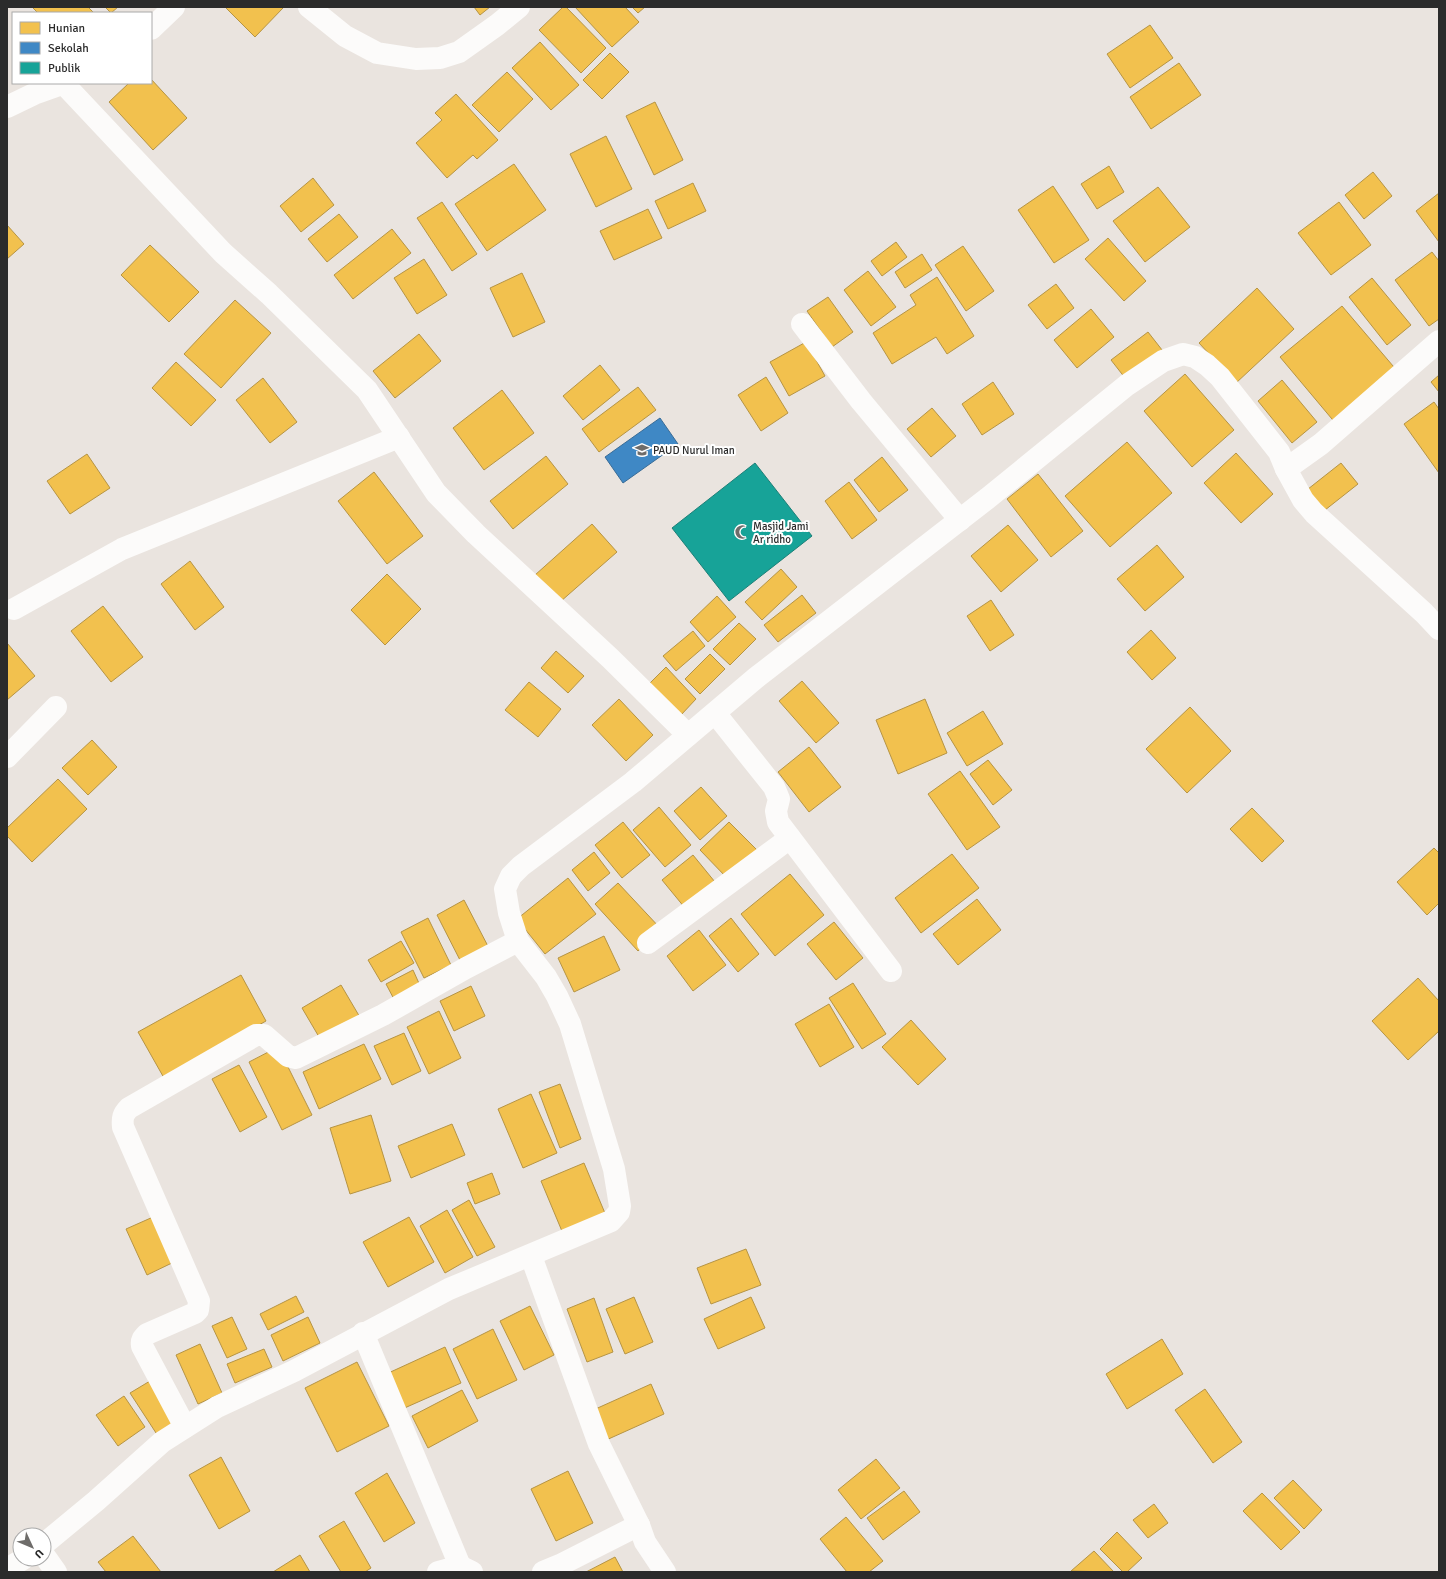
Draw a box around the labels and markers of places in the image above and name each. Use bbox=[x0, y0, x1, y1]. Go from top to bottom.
school or university icon: PAUD Nurul Iman bbox=[634, 442, 650, 458]
place label: PAUD Nurul Iman bbox=[653, 444, 735, 457]
place label: Masjid Jami Ar ridho bbox=[753, 520, 809, 546]
mosque icon: Masjid Jami Ar ridho bbox=[734, 524, 750, 540]

